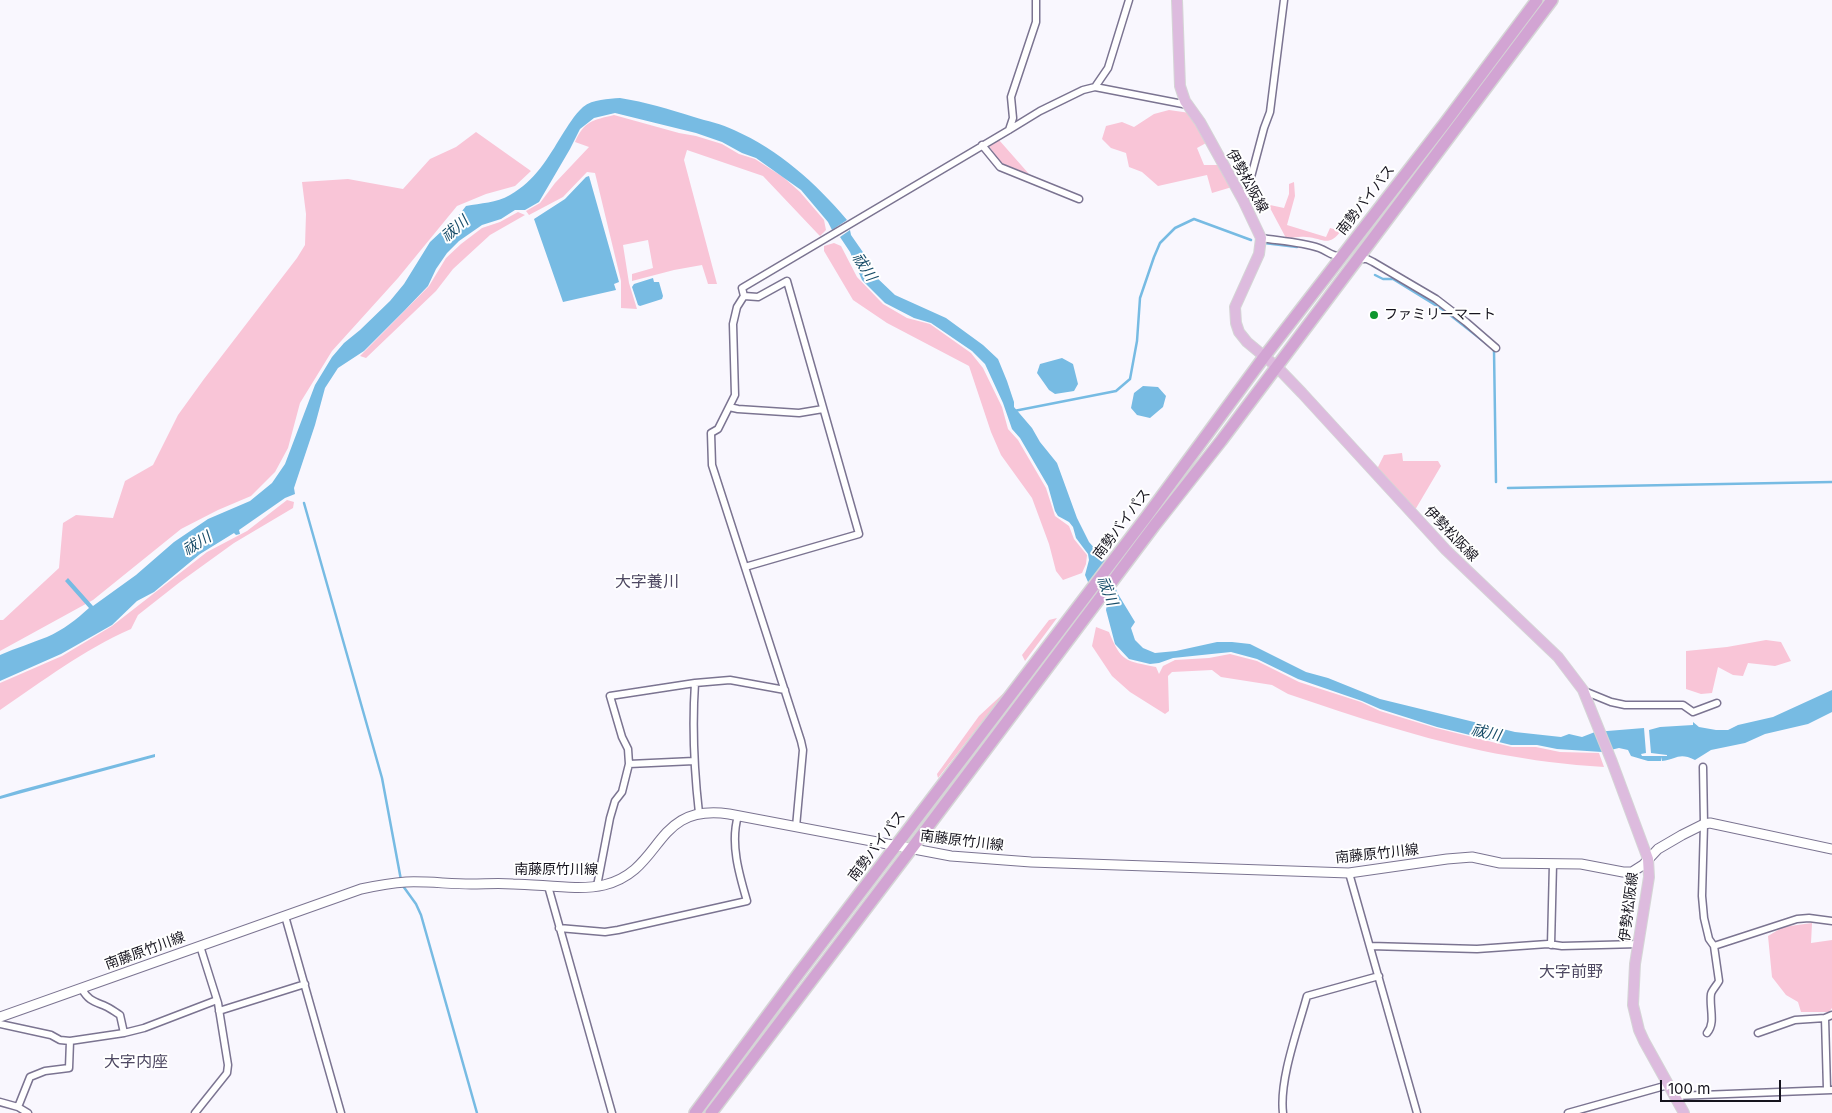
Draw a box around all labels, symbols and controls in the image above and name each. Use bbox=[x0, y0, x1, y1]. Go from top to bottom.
street label: 伊勢松阪線 bbox=[1223, 146, 1271, 216]
street label: 南勢バイパス bbox=[1334, 162, 1398, 238]
water label: 祓川 bbox=[438, 212, 472, 246]
water label: 祓川 bbox=[848, 250, 880, 284]
place label: ファミリーマート bbox=[1384, 307, 1496, 323]
marker: ファミリーマート bbox=[1368, 309, 1380, 321]
street label: 南勢バイパス bbox=[1090, 485, 1154, 563]
street label: 伊勢松阪線 bbox=[1421, 503, 1481, 565]
water label: 祓川 bbox=[180, 528, 214, 560]
district label: 大字養川 bbox=[615, 572, 679, 592]
water label: 祓川 bbox=[1093, 574, 1121, 608]
water label: 祓川 bbox=[1469, 721, 1503, 745]
street label: 南勢バイパス bbox=[845, 807, 909, 885]
street label: 南藤原竹川線 bbox=[919, 828, 1005, 854]
street label: 南藤原竹川線 bbox=[1334, 841, 1420, 867]
street label: 南藤原竹川線 bbox=[514, 862, 598, 878]
street label: 伊勢松阪線 bbox=[1616, 871, 1642, 943]
street label: 南藤原竹川線 bbox=[103, 929, 187, 973]
district label: 大字前野 bbox=[1539, 962, 1603, 982]
district label: 大字内座 bbox=[104, 1052, 168, 1072]
scale bar bbox=[1662, 1070, 1783, 1102]
text: 100 m bbox=[1668, 1079, 1710, 1098]

